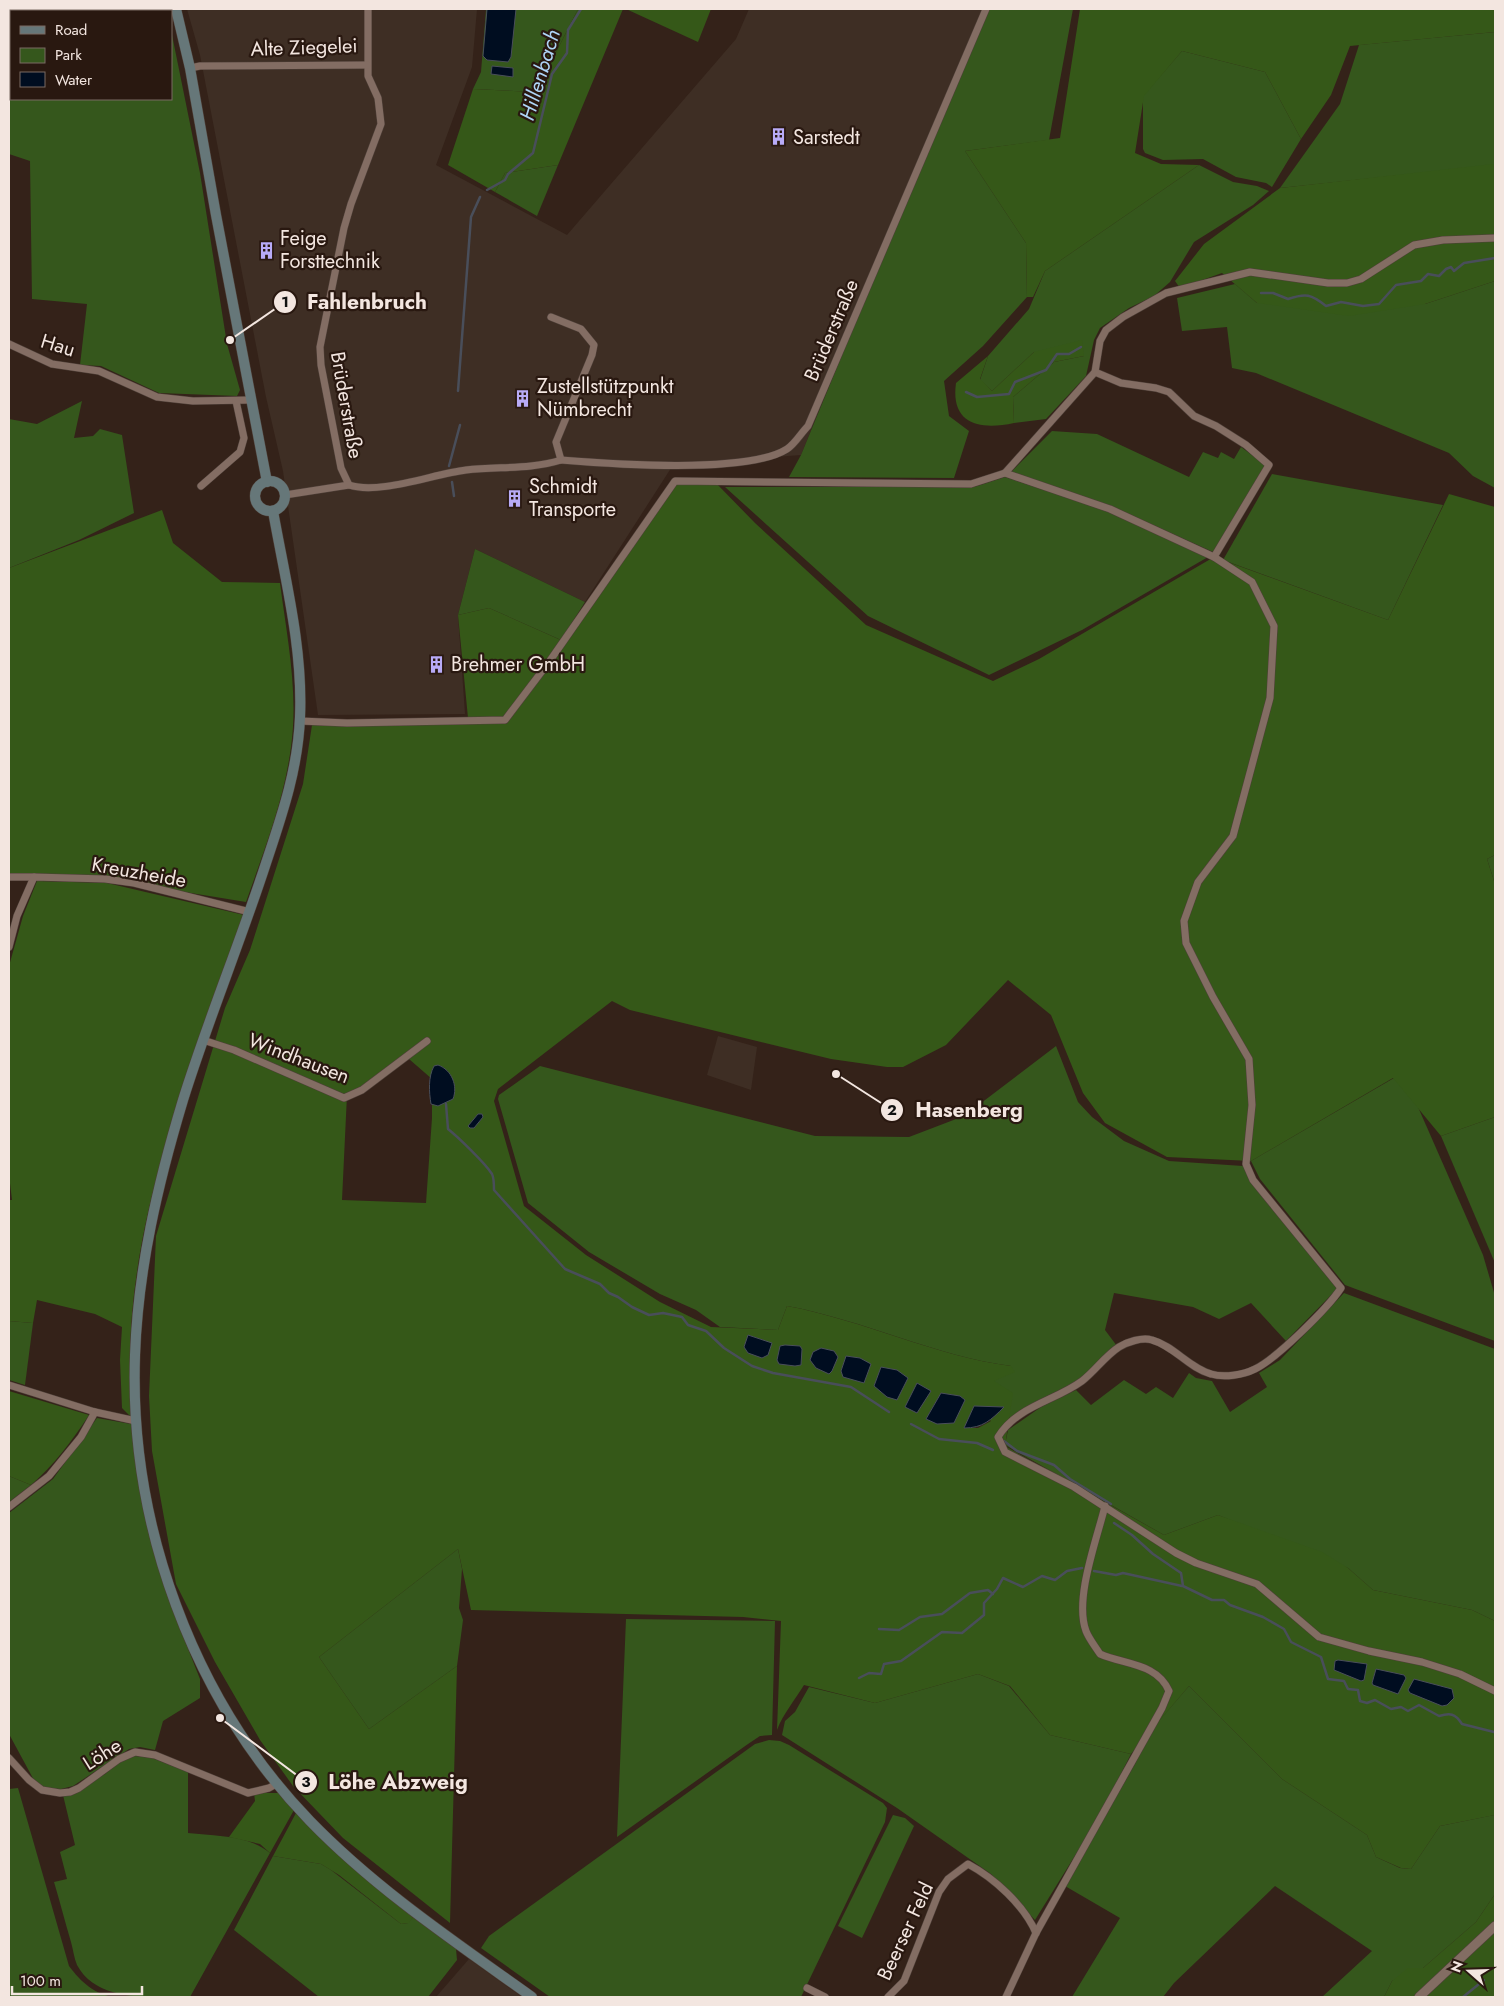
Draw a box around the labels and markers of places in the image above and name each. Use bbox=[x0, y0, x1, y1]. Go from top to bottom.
place label: Sarstedt bbox=[793, 123, 860, 152]
building icon: Sarstedt bbox=[769, 127, 789, 147]
place label: Feige Forsttechnik bbox=[280, 224, 380, 276]
building icon: Feige Forsttechnik bbox=[256, 240, 276, 260]
callout: Fahlenbruch bbox=[272, 284, 437, 320]
place label: Zustellstützpunkt Nümbrecht bbox=[537, 372, 674, 424]
building icon: Zustellstützpunkt Nümbrecht bbox=[513, 388, 533, 408]
place label: Schmidt Transporte bbox=[529, 472, 616, 524]
building icon: Schmidt Transporte bbox=[505, 488, 525, 508]
place label: Brehmer GmbH bbox=[451, 650, 585, 679]
building icon: Brehmer GmbH bbox=[427, 654, 447, 674]
callout: Hasenberg bbox=[880, 1092, 1032, 1128]
callout: Löhe Abzweig bbox=[294, 1764, 478, 1800]

